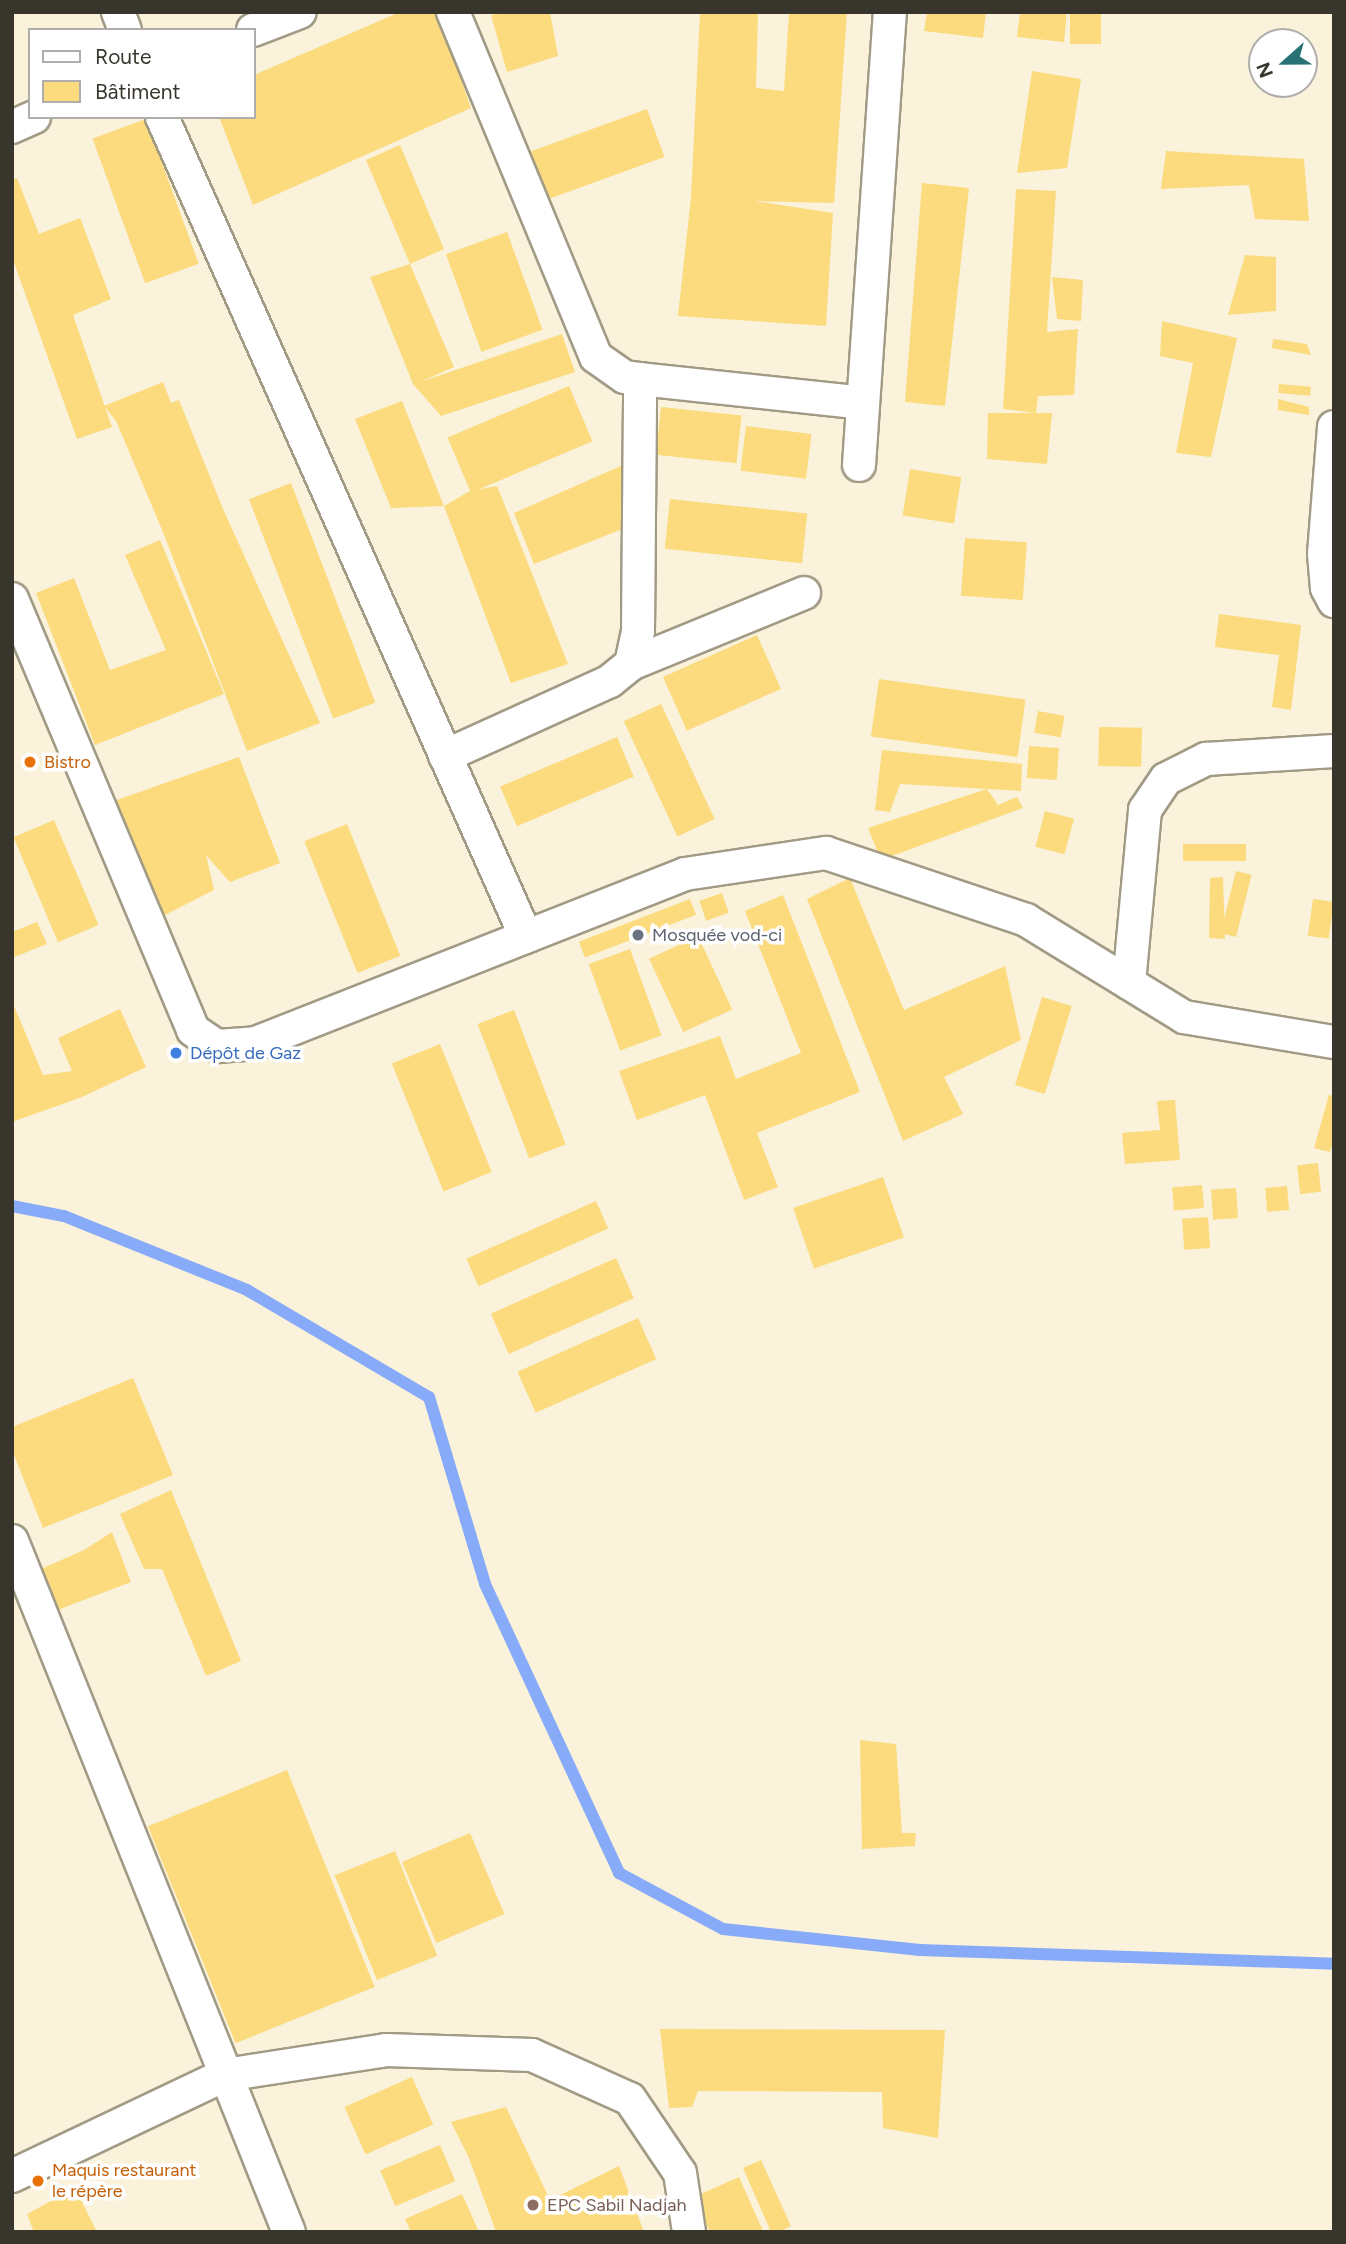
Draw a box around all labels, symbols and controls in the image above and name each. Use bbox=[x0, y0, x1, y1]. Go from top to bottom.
legend bbox=[28, 28, 256, 119]
north arrow bbox=[1248, 28, 1318, 98]
text: Route bbox=[95, 44, 151, 69]
text: N bbox=[1251, 59, 1278, 81]
text: Bâtiment bbox=[95, 79, 180, 104]
place label: Bistro bbox=[44, 751, 91, 773]
marker: Bistro bbox=[22, 754, 38, 770]
place label: Mosquée vod-ci bbox=[652, 924, 782, 946]
marker: Mosquée vod-ci bbox=[630, 927, 646, 943]
place label: Dépôt de Gaz bbox=[190, 1042, 301, 1064]
marker: Dépôt de Gaz bbox=[168, 1045, 184, 1061]
place label: Maquis restaurant le répère bbox=[52, 2160, 196, 2202]
marker: Maquis restaurant le répère bbox=[30, 2173, 46, 2189]
place label: EPC Sabil Nadjah bbox=[547, 2194, 687, 2216]
marker: EPC Sabil Nadjah bbox=[525, 2197, 541, 2213]

